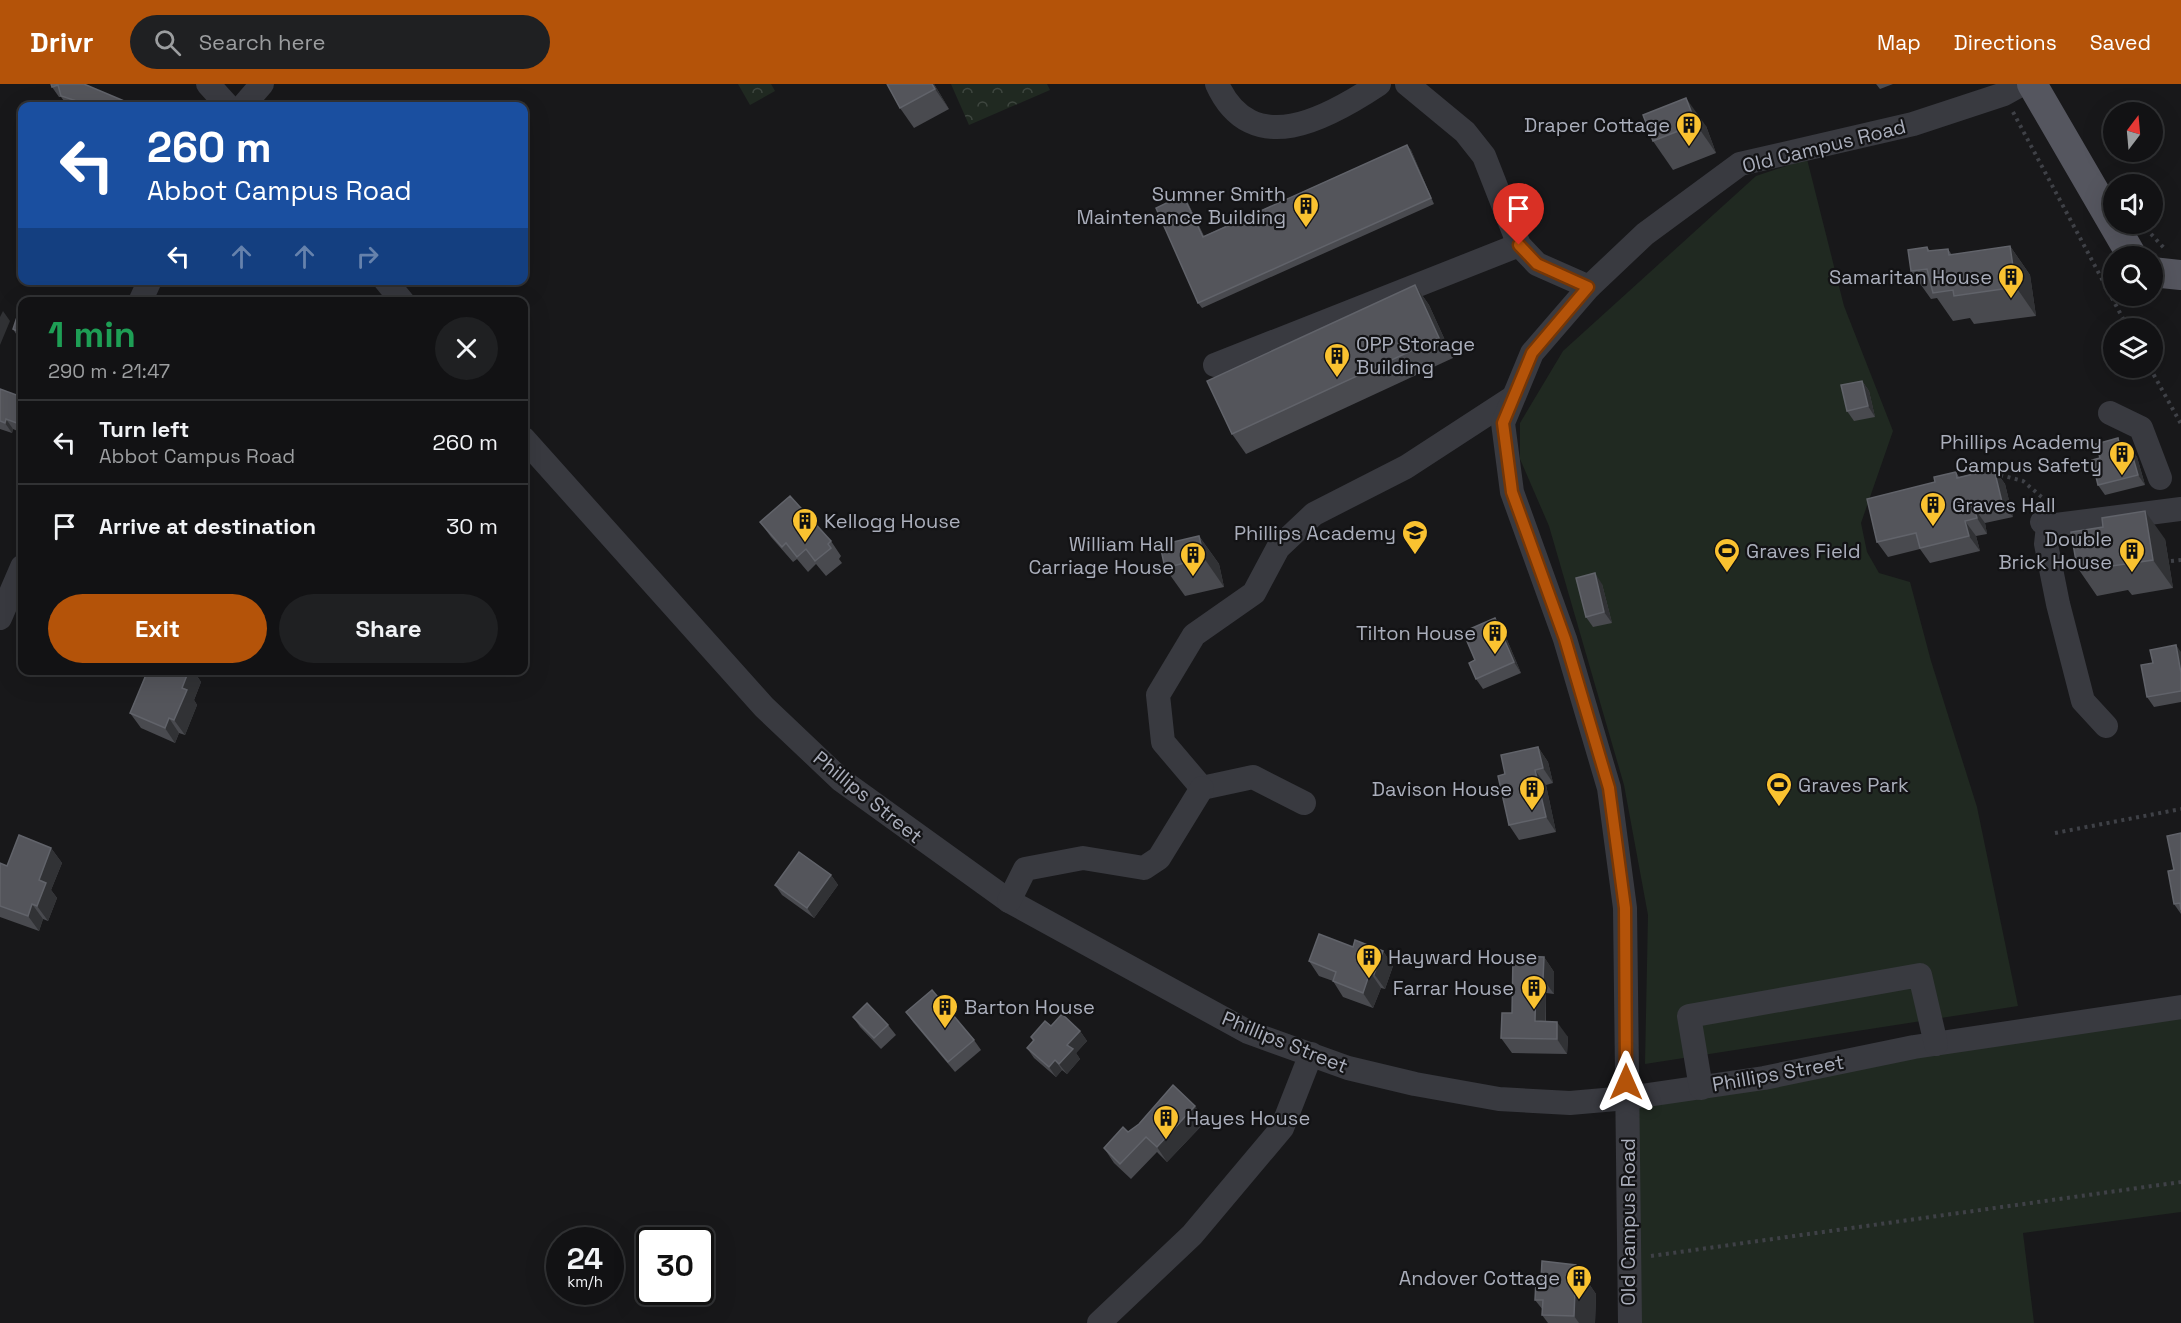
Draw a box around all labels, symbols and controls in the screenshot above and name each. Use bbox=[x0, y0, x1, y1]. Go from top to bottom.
search box bbox=[130, 15, 550, 69]
text: Drivr bbox=[30, 24, 94, 60]
icon: search bbox=[151, 26, 184, 59]
text: Search here bbox=[199, 28, 325, 56]
text: Map bbox=[1877, 29, 1921, 56]
text: Directions bbox=[1954, 29, 2057, 56]
text: Saved bbox=[2090, 29, 2151, 56]
north arrow bbox=[2103, 102, 2163, 162]
map controls bbox=[2103, 102, 2163, 378]
building icon: Draper Cottage bbox=[1674, 110, 1704, 148]
place label: Draper Cottage bbox=[1524, 112, 1670, 138]
street label: Old Campus Road bbox=[1739, 113, 1909, 179]
text: 260 m bbox=[147, 121, 272, 174]
icon: left bbox=[48, 126, 126, 204]
text: Abbot Campus Road bbox=[147, 173, 412, 208]
button: sound bbox=[2103, 174, 2163, 234]
place label: Sumner Smith Maintenance Building bbox=[1077, 181, 1286, 230]
pin bbox=[1493, 183, 1544, 245]
building icon: Sumner Smith Maintenance Building bbox=[1291, 191, 1321, 229]
icon: arrive bbox=[1502, 192, 1535, 225]
icon: left bbox=[162, 240, 195, 273]
icon: ahead bbox=[225, 240, 258, 273]
icon: ahead bbox=[288, 240, 321, 273]
icon: right bbox=[351, 240, 384, 273]
button: search bbox=[2103, 246, 2163, 306]
building icon: Samaritan House bbox=[1996, 262, 2026, 300]
place label: Samaritan House bbox=[1829, 264, 1992, 290]
text: 1 min bbox=[48, 312, 136, 358]
button: close bbox=[435, 317, 498, 380]
button: layers bbox=[2103, 318, 2163, 378]
place label: OPP Storage Building bbox=[1356, 331, 1475, 380]
building icon: OPP Storage Building bbox=[1322, 341, 1352, 379]
text: 290 m · 21:47 bbox=[48, 358, 170, 384]
text: Turn left bbox=[99, 415, 189, 443]
icon: left bbox=[48, 426, 81, 459]
text: 260 m bbox=[433, 428, 498, 456]
place label: Phillips Academy Campus Safety bbox=[1940, 429, 2102, 478]
building icon: Phillips Academy Campus Safety bbox=[2107, 439, 2137, 477]
text: Abbot Campus Road bbox=[99, 443, 295, 469]
building icon: Graves Hall bbox=[1918, 490, 1948, 528]
place label: Graves Hall bbox=[1952, 492, 2056, 518]
building icon: Kellogg House bbox=[790, 506, 820, 544]
place label: Kellogg House bbox=[824, 508, 961, 534]
icon: arrive bbox=[48, 510, 81, 543]
text: Arrive at destination bbox=[99, 512, 316, 540]
text: 30 m bbox=[446, 512, 498, 540]
school or university icon: Phillips Academy bbox=[1400, 518, 1430, 556]
place label: Phillips Academy bbox=[1234, 520, 1396, 546]
place label: Double Brick House bbox=[1998, 526, 2112, 575]
place label: William Hall Carriage House bbox=[1029, 531, 1174, 580]
sports icon: Graves Field bbox=[1712, 536, 1742, 574]
building icon: Double Brick House bbox=[2117, 536, 2147, 574]
place label: Graves Field bbox=[1746, 538, 1861, 564]
building icon: William Hall Carriage House bbox=[1178, 540, 1208, 578]
button: Exit bbox=[48, 594, 267, 663]
button: Share bbox=[279, 594, 498, 663]
building icon: Tilton House bbox=[1480, 618, 1510, 656]
place label: Tilton House bbox=[1356, 620, 1476, 646]
street label: Phillips Street bbox=[808, 745, 928, 849]
sports icon: Graves Park bbox=[1764, 770, 1794, 808]
place label: Graves Park bbox=[1798, 772, 1909, 798]
building icon: Davison House bbox=[1517, 774, 1547, 812]
place label: Davison House bbox=[1372, 776, 1512, 802]
building icon: Hayward House bbox=[1354, 942, 1384, 980]
place label: Hayward House bbox=[1388, 944, 1537, 970]
building icon: Farrar House bbox=[1519, 973, 1549, 1011]
place label: Farrar House bbox=[1393, 975, 1514, 1001]
building icon: Barton House bbox=[930, 992, 960, 1030]
place label: Barton House bbox=[964, 994, 1095, 1020]
street label: Phillips Street bbox=[1218, 1005, 1352, 1079]
street label: Phillips Street bbox=[1710, 1049, 1846, 1097]
position arrow bbox=[1594, 1050, 1658, 1114]
building icon: Hayes House bbox=[1151, 1103, 1181, 1141]
place label: Hayes House bbox=[1186, 1105, 1310, 1131]
street label: Old Campus Road bbox=[1615, 1138, 1641, 1306]
speed limit sign: 30 bbox=[636, 1227, 714, 1305]
text: 24 bbox=[567, 1239, 603, 1278]
building icon: Andover Cottage bbox=[1564, 1263, 1594, 1301]
place label: Andover Cottage bbox=[1399, 1265, 1560, 1291]
text: km/h bbox=[567, 1272, 603, 1291]

